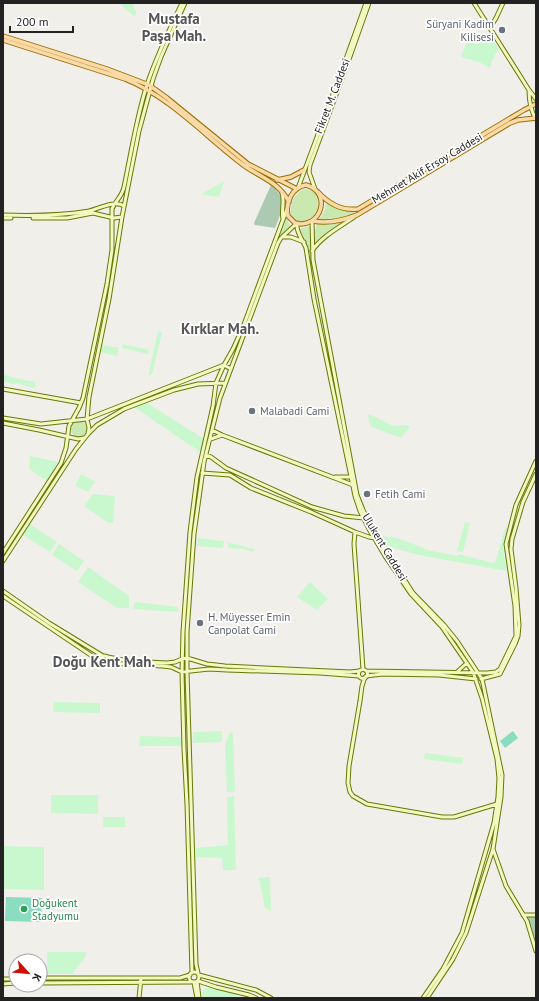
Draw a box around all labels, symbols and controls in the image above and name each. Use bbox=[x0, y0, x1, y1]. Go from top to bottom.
scale bar bbox=[10, 8, 73, 34]
district label: Mustafa Paşa Mah. bbox=[142, 9, 207, 45]
text: 200 m bbox=[16, 14, 49, 29]
place label: Süryani Kadim Kilisesi bbox=[426, 17, 494, 44]
marker: Süryani Kadim Kilisesi bbox=[497, 25, 507, 35]
street label: Fikret M. Caddesi bbox=[311, 56, 353, 136]
street label: Mehmet Akif Ersoy Caddesi bbox=[369, 129, 485, 207]
district label: Kırklar Mah. bbox=[181, 319, 259, 338]
place label: Malabadi Cami bbox=[260, 404, 330, 418]
marker: Malabadi Cami bbox=[247, 406, 257, 416]
place label: Fetih Cami bbox=[375, 487, 425, 501]
marker: Fetih Cami bbox=[362, 489, 372, 499]
street label: Ulukent Caddesi bbox=[359, 511, 411, 583]
place label: H. Müyesser Emin Canpolat Cami bbox=[208, 610, 290, 637]
marker: H. Müyesser Emin Canpolat Cami bbox=[195, 618, 205, 628]
district label: Doğu Kent Mah. bbox=[53, 652, 155, 671]
place label: Doğukent Stadyumu bbox=[32, 896, 79, 923]
marker: Doğukent Stadyumu bbox=[19, 904, 29, 914]
north arrow bbox=[8, 953, 48, 993]
text: K bbox=[29, 971, 45, 984]

